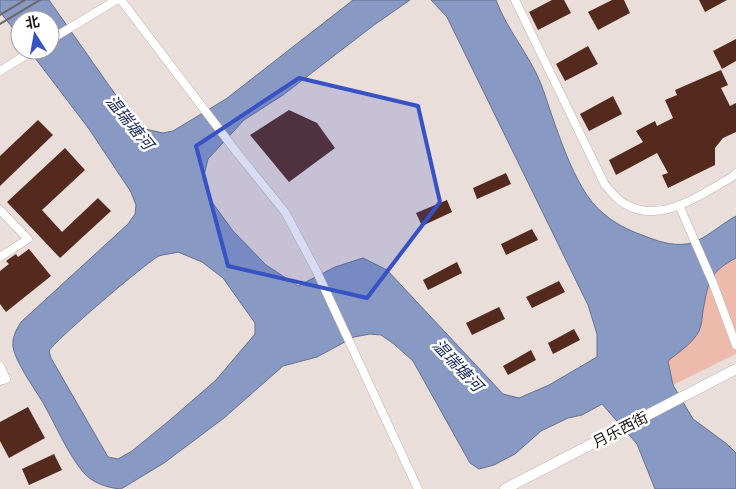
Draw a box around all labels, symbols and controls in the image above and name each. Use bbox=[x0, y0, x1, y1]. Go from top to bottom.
north arrow bbox=[10, 10, 60, 60]
text: 北 bbox=[24, 12, 41, 31]
water label: 温瑞塘河 bbox=[102, 91, 160, 155]
water label: 温瑞塘河 bbox=[429, 335, 489, 397]
street label: 月乐西街 bbox=[589, 407, 651, 451]

